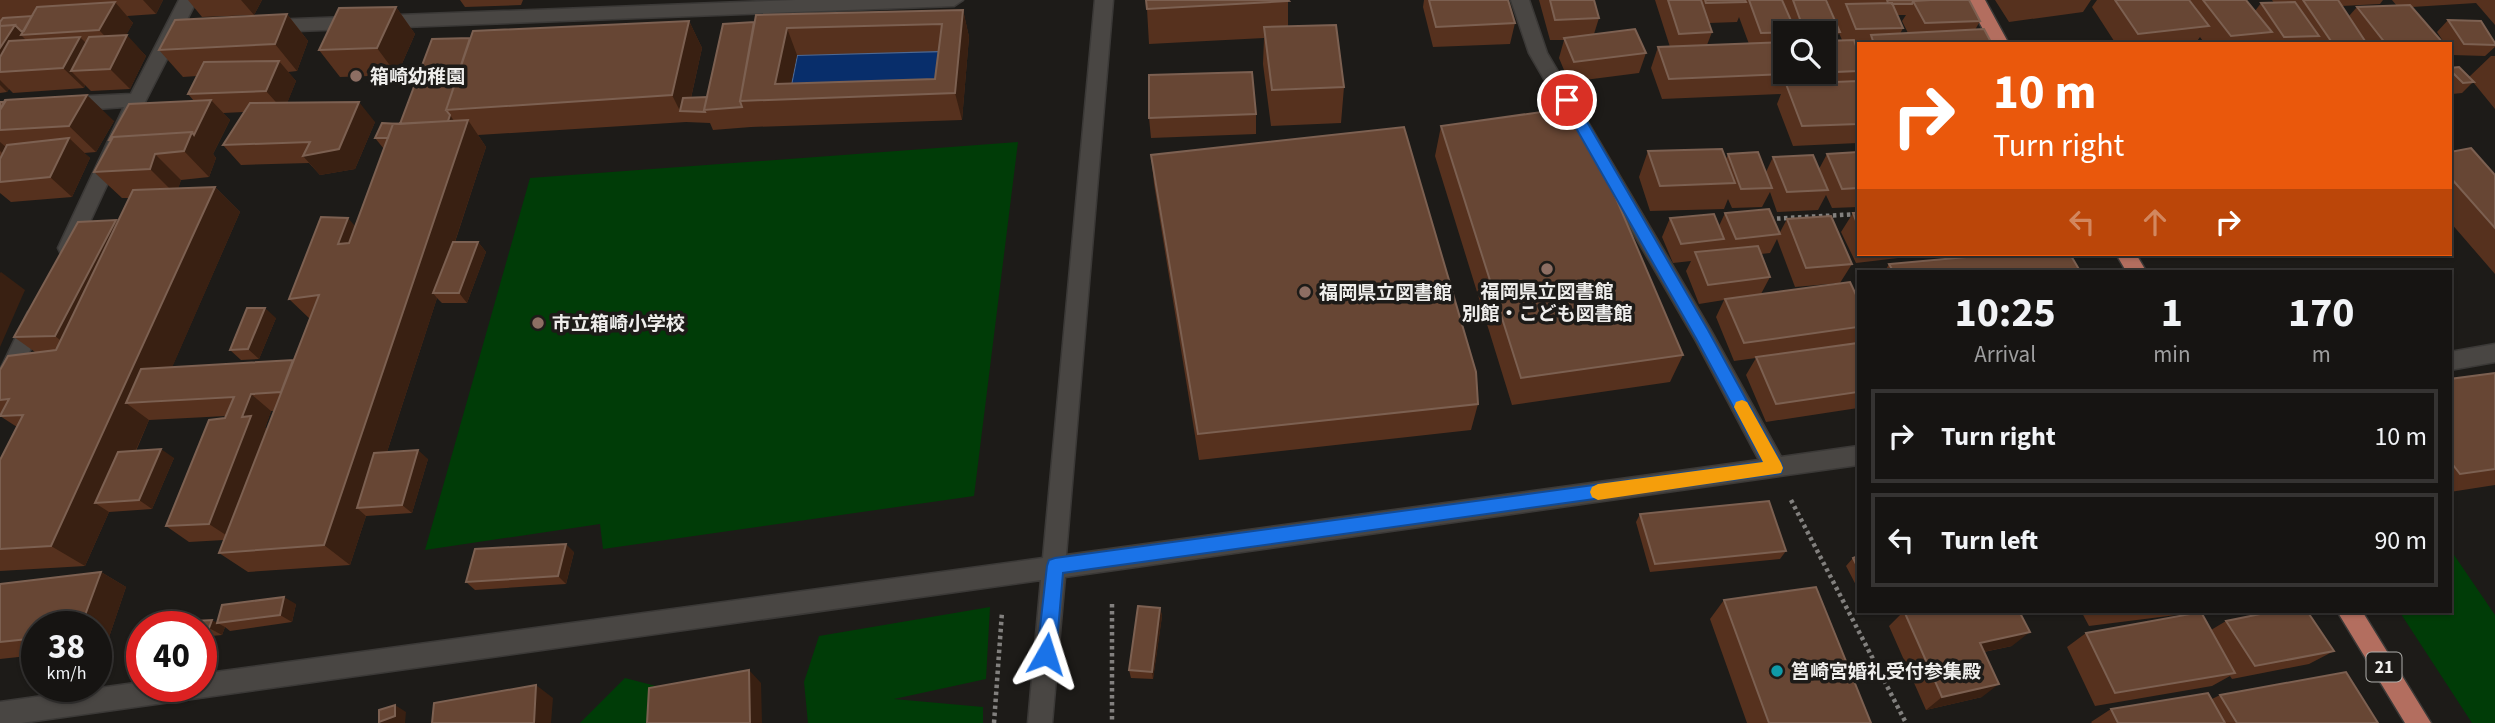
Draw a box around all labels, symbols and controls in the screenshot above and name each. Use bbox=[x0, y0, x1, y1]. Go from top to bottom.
map controls bbox=[1773, 21, 1836, 84]
button: search bbox=[1773, 21, 1836, 84]
text: 10 m bbox=[1993, 58, 2097, 128]
place label: 箱崎幼稚園 bbox=[370, 64, 465, 91]
marker: 箱崎幼稚園 bbox=[348, 68, 364, 84]
pin bbox=[1537, 70, 1597, 130]
icon: right bbox=[1878, 70, 1969, 161]
icon: arrive bbox=[1548, 81, 1586, 119]
text: Turn right bbox=[1993, 123, 2124, 169]
icon: left bbox=[2063, 203, 2101, 241]
icon: ahead bbox=[2136, 203, 2174, 241]
icon: right bbox=[2209, 203, 2247, 241]
marker: 福岡県立図書館 別館・こども図書館 bbox=[1539, 261, 1555, 277]
place label: 福岡県立図書館 別館・こども図書館 bbox=[1461, 279, 1633, 328]
place label: 福岡県立図書館 bbox=[1319, 280, 1452, 307]
text: 10:25 bbox=[1954, 283, 2056, 343]
text: 1 bbox=[2161, 283, 2183, 343]
text: 170 bbox=[2288, 283, 2355, 343]
marker: 福岡県立図書館 bbox=[1297, 284, 1313, 300]
place label: 市立箱崎小学校 bbox=[552, 311, 685, 338]
marker: 市立箱崎小学校 bbox=[530, 315, 546, 331]
text: Arrival bbox=[1974, 338, 2036, 371]
text: min bbox=[2153, 338, 2191, 371]
text: m bbox=[2312, 338, 2331, 371]
icon: right bbox=[1882, 417, 1920, 455]
text: Turn right bbox=[1941, 418, 2056, 455]
text: 10 m bbox=[2374, 418, 2427, 455]
icon: left bbox=[1882, 521, 1920, 559]
text: Turn left bbox=[1941, 522, 2038, 559]
text: 90 m bbox=[2374, 522, 2427, 559]
speed limit sign: 40 bbox=[126, 611, 217, 702]
position arrow bbox=[1009, 617, 1083, 691]
text: 38 bbox=[48, 622, 85, 672]
road number: 21 bbox=[2366, 652, 2402, 682]
place label: 筥崎宮婚礼受付参集殿 bbox=[1791, 659, 1981, 686]
text: km/h bbox=[47, 661, 86, 686]
marker: 筥崎宮婚礼受付参集殿 bbox=[1769, 663, 1785, 679]

